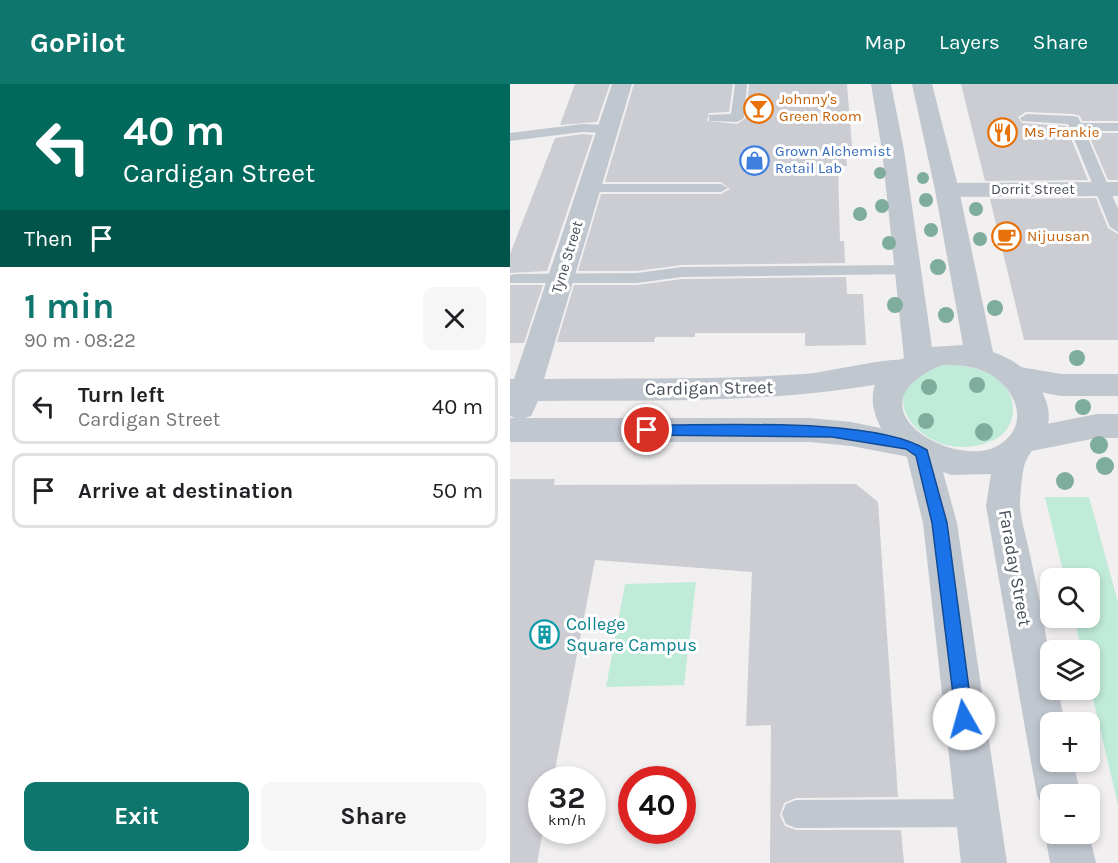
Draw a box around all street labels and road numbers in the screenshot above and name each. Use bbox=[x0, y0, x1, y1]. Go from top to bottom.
street label: Dorrit Street bbox=[991, 180, 1075, 198]
street label: Tyne Street bbox=[547, 218, 587, 295]
street label: Cardigan Street bbox=[645, 376, 773, 400]
street label: Faraday Street bbox=[994, 508, 1036, 628]

